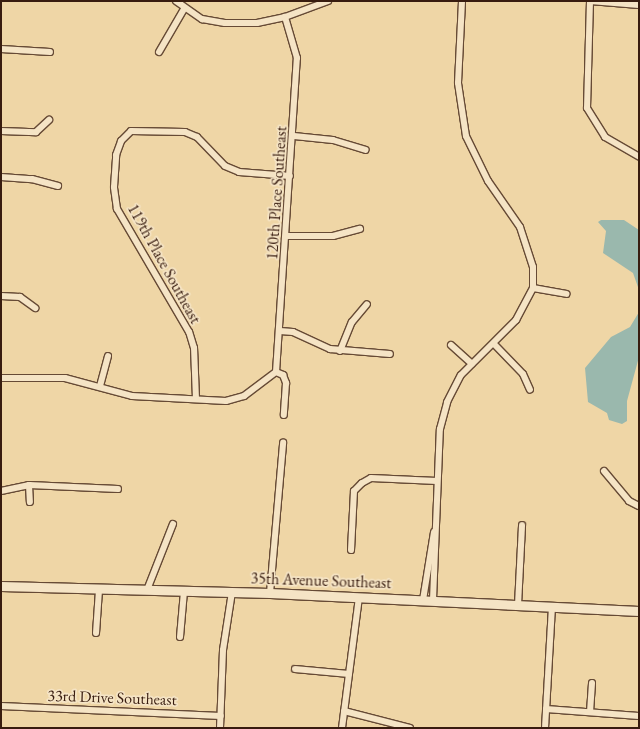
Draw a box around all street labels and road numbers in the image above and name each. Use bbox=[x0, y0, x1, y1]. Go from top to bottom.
street label: 120th Place Southeast bbox=[263, 125, 291, 261]
street label: 119th Place Southeast bbox=[123, 201, 205, 327]
street label: 35th Avenue Southeast bbox=[250, 569, 392, 593]
street label: 33rd Drive Southeast bbox=[47, 686, 177, 710]

